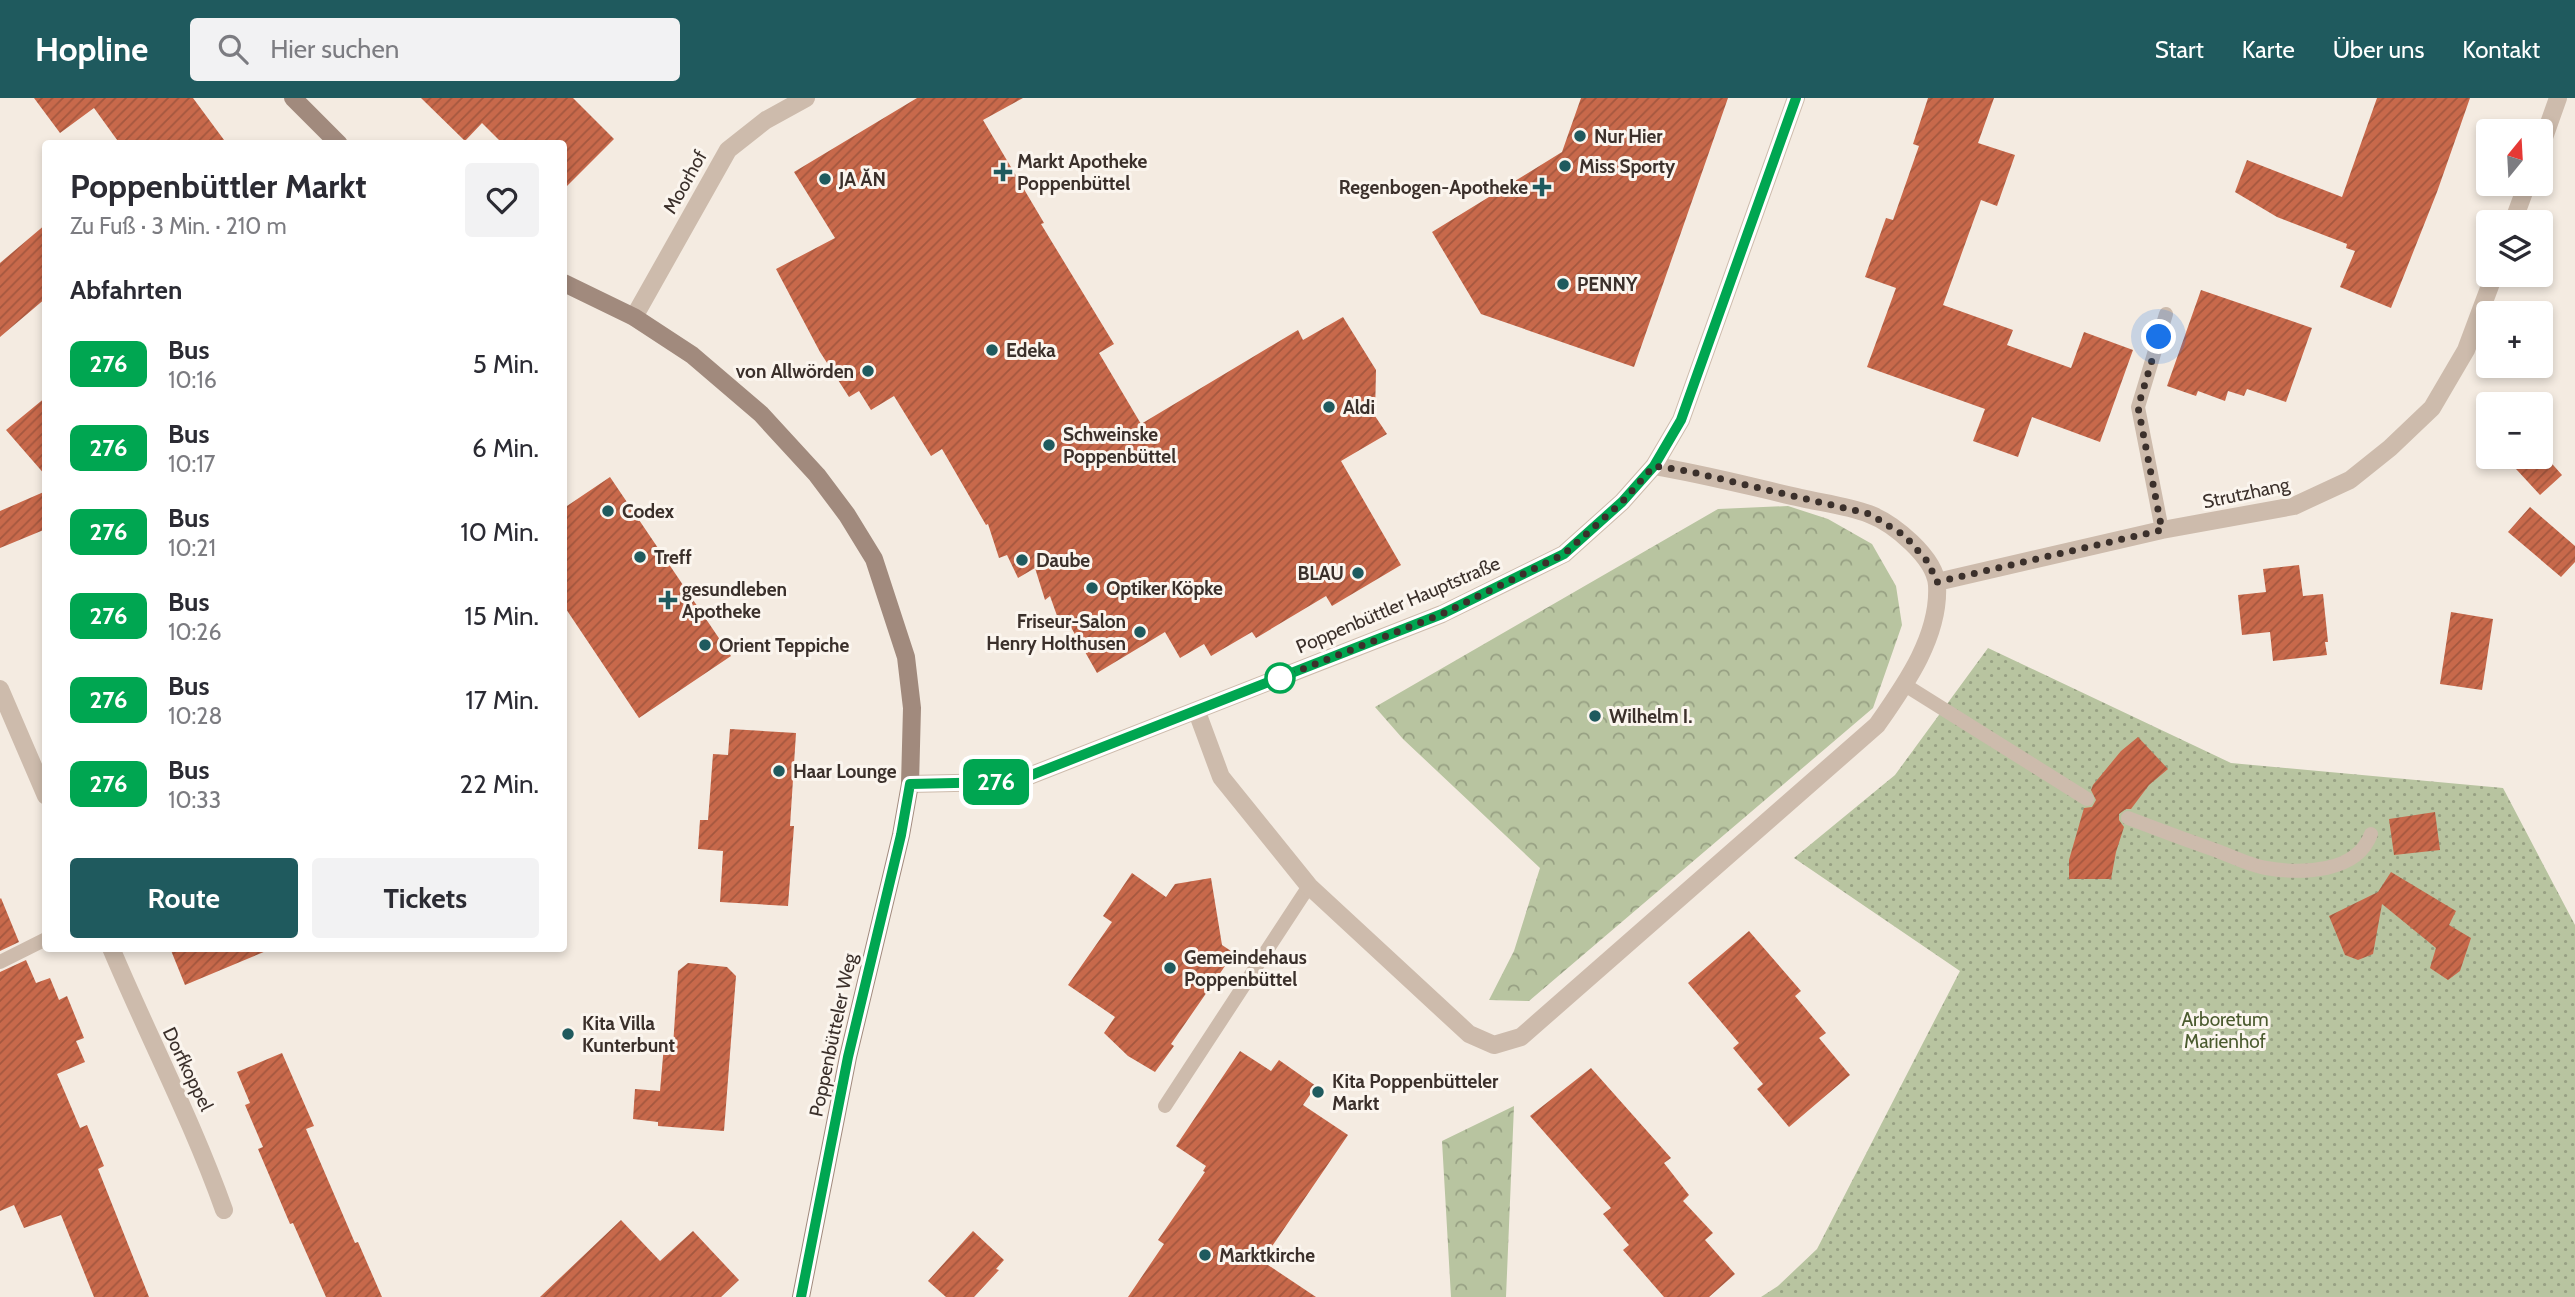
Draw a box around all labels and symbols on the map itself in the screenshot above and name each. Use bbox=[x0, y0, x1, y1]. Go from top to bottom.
north arrow bbox=[2476, 119, 2553, 196]
place label: Nur Hier bbox=[1594, 125, 1663, 148]
marker: Nur Hier bbox=[1572, 128, 1588, 144]
street label: Moorhof bbox=[658, 146, 712, 218]
place label: Markt Apotheke Poppenbüttel bbox=[1017, 150, 1148, 195]
place label: Miss Sporty bbox=[1579, 155, 1676, 178]
marker: Miss Sporty bbox=[1557, 158, 1573, 174]
marker: Markt Apotheke Poppenbüttel bbox=[995, 164, 1011, 180]
place label: JA ĂN bbox=[838, 168, 886, 191]
marker: JA ĂN bbox=[817, 171, 833, 187]
place label: Regenbogen-Apotheke bbox=[1339, 176, 1528, 199]
marker: Regenbogen-Apotheke bbox=[1534, 179, 1550, 195]
place label: PENNY bbox=[1577, 273, 1638, 296]
marker: PENNY bbox=[1555, 276, 1571, 292]
your location bbox=[2141, 319, 2176, 354]
place label: Edeka bbox=[1006, 339, 1056, 362]
marker: Edeka bbox=[984, 342, 1000, 358]
place label: von Allwörden bbox=[736, 360, 854, 383]
marker: von Allwörden bbox=[860, 363, 876, 379]
place label: Aldi bbox=[1343, 396, 1375, 419]
marker: Aldi bbox=[1321, 399, 1337, 415]
place label: Schweinske Poppenbüttel bbox=[1063, 423, 1176, 468]
marker: Schweinske Poppenbüttel bbox=[1041, 437, 1057, 453]
street label: Strutzhang bbox=[2201, 472, 2292, 513]
place label: Codex bbox=[622, 500, 675, 523]
marker: Codex bbox=[600, 503, 616, 519]
place label: Treff bbox=[654, 546, 692, 569]
marker: Treff bbox=[632, 549, 648, 565]
place label: Daube bbox=[1036, 549, 1090, 572]
street label: Poppenbüttler Hauptstraße bbox=[1293, 551, 1504, 658]
marker: Daube bbox=[1014, 552, 1030, 568]
place label: BLAU bbox=[1297, 562, 1344, 585]
marker: BLAU bbox=[1350, 565, 1366, 581]
place label: Optiker Köpke bbox=[1106, 577, 1223, 600]
place label: gesundleben Apotheke bbox=[682, 578, 787, 623]
marker: Optiker Köpke bbox=[1084, 580, 1100, 596]
marker: gesundleben Apotheke bbox=[660, 592, 676, 608]
place label: Friseur-Salon Henry Holthusen bbox=[986, 610, 1126, 655]
marker: Friseur-Salon Henry Holthusen bbox=[1132, 624, 1148, 640]
place label: Orient Teppiche bbox=[719, 634, 849, 657]
marker: Orient Teppiche bbox=[697, 637, 713, 653]
unlabelled marker bbox=[1265, 663, 1295, 693]
place label: Wilhelm I. bbox=[1609, 705, 1692, 728]
marker: Wilhelm I. bbox=[1587, 708, 1603, 724]
line badge: 276 bbox=[956, 759, 1036, 805]
place label: Haar Lounge bbox=[793, 760, 897, 783]
marker: Haar Lounge bbox=[771, 763, 787, 779]
place label: Gemeindehaus Poppenbüttel bbox=[1184, 946, 1307, 991]
street label: Poppenbütteler Weg bbox=[804, 951, 862, 1119]
marker: Gemeindehaus Poppenbüttel bbox=[1162, 960, 1178, 976]
park label: Arboretum Marienhof bbox=[2181, 1008, 2269, 1053]
place label: Kita Villa Kunterbunt bbox=[582, 1012, 675, 1057]
street label: Dorfkoppel bbox=[158, 1023, 218, 1115]
marker: Kita Villa Kunterbunt bbox=[560, 1026, 576, 1042]
place label: Kita Poppenbütteler Markt bbox=[1332, 1070, 1499, 1115]
marker: Kita Poppenbütteler Markt bbox=[1310, 1084, 1326, 1100]
place label: Marktkirche bbox=[1219, 1244, 1315, 1267]
marker: Marktkirche bbox=[1197, 1247, 1213, 1263]

